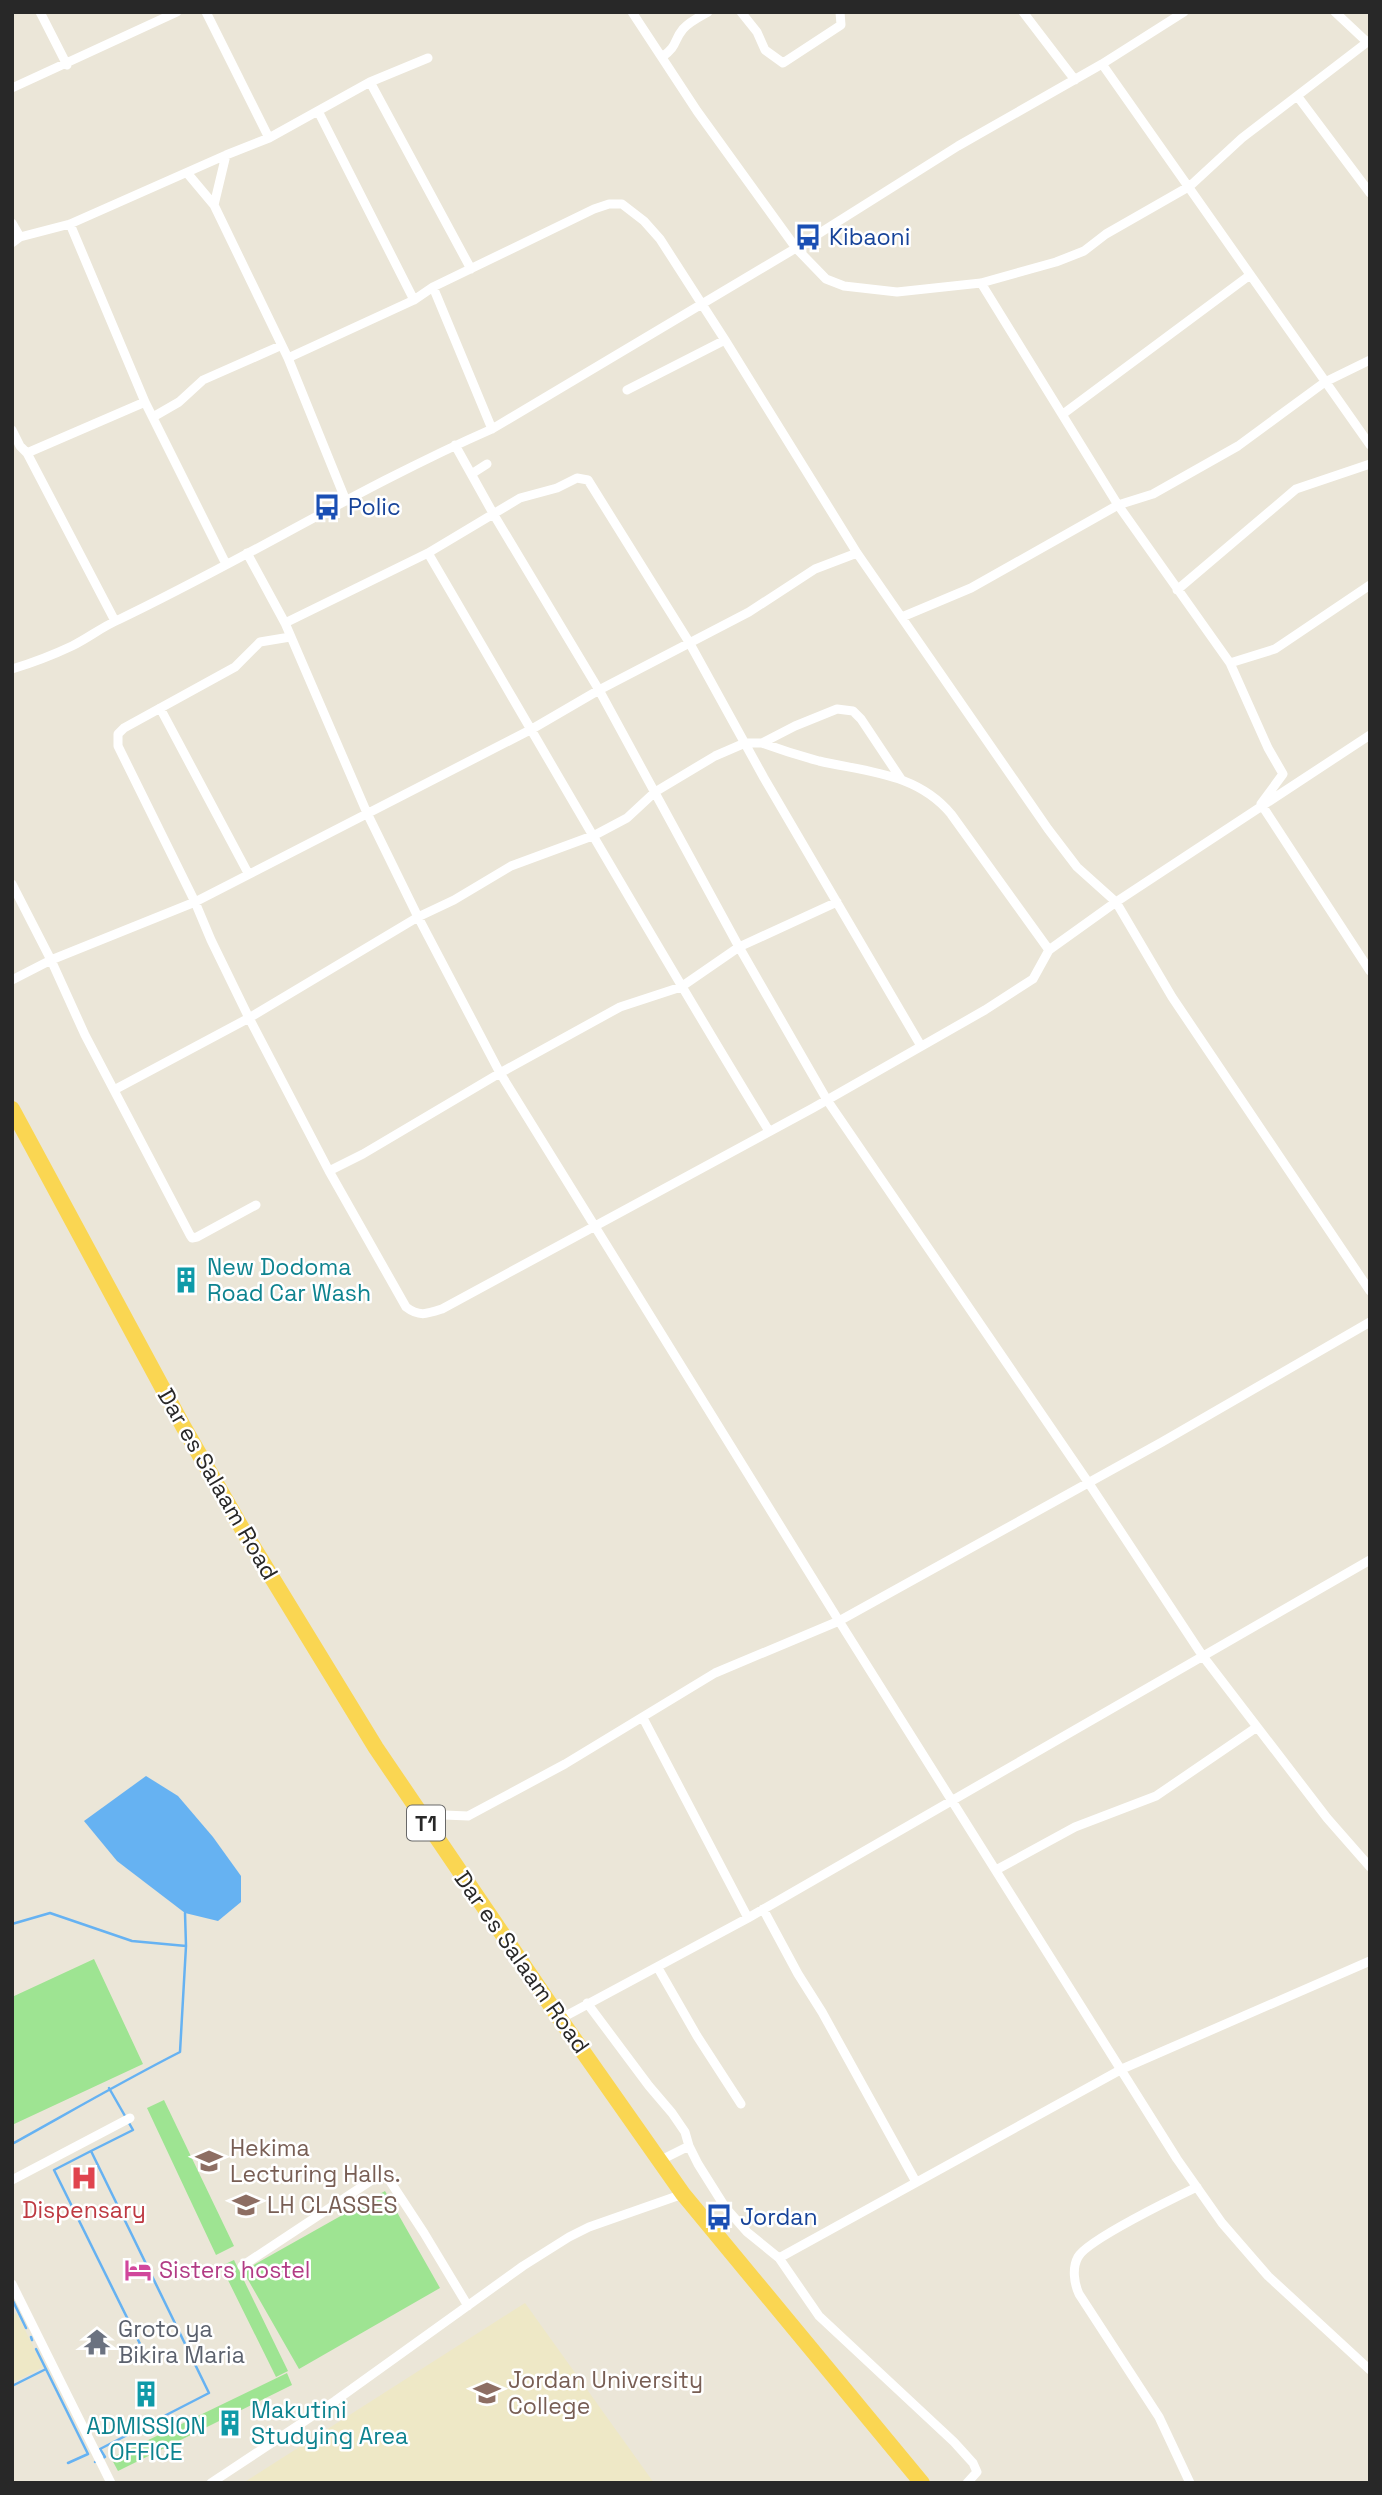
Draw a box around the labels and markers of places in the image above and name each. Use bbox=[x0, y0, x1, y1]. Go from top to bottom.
bus stop icon: Kibaoni bbox=[793, 222, 823, 252]
place label: Kibaoni bbox=[829, 222, 910, 252]
bus stop icon: Polic bbox=[312, 492, 342, 522]
place label: Polic bbox=[348, 492, 401, 522]
place label: New Dodoma Road Car Wash bbox=[207, 1252, 371, 1308]
building icon: New Dodoma Road Car Wash bbox=[171, 1265, 201, 1295]
place label: Hekima Lecturing Halls. bbox=[230, 2133, 401, 2189]
school or university icon: Hekima Lecturing Halls. bbox=[194, 2146, 224, 2176]
hospital icon: Dispensary bbox=[69, 2163, 99, 2193]
school or university icon: LH CLASSES bbox=[231, 2190, 261, 2220]
place label: LH CLASSES bbox=[267, 2190, 398, 2220]
place label: Dispensary bbox=[22, 2195, 146, 2225]
bus stop icon: Jordan bbox=[704, 2202, 734, 2232]
place label: Jordan bbox=[740, 2202, 818, 2232]
hotel icon: Sisters hostel bbox=[123, 2255, 153, 2285]
place label: Sisters hostel bbox=[159, 2255, 310, 2285]
place label: Groto ya Bikira Maria bbox=[118, 2314, 245, 2370]
temple icon: Groto ya Bikira Maria bbox=[82, 2327, 112, 2357]
place label: Jordan University College bbox=[508, 2365, 703, 2421]
school or university icon: Jordan University College bbox=[472, 2378, 502, 2408]
building icon: ADMISSION OFFICE bbox=[131, 2379, 161, 2409]
place label: Makutini Studying Area bbox=[251, 2395, 408, 2451]
building icon: Makutini Studying Area bbox=[215, 2408, 245, 2438]
place label: ADMISSION OFFICE bbox=[86, 2411, 206, 2467]

